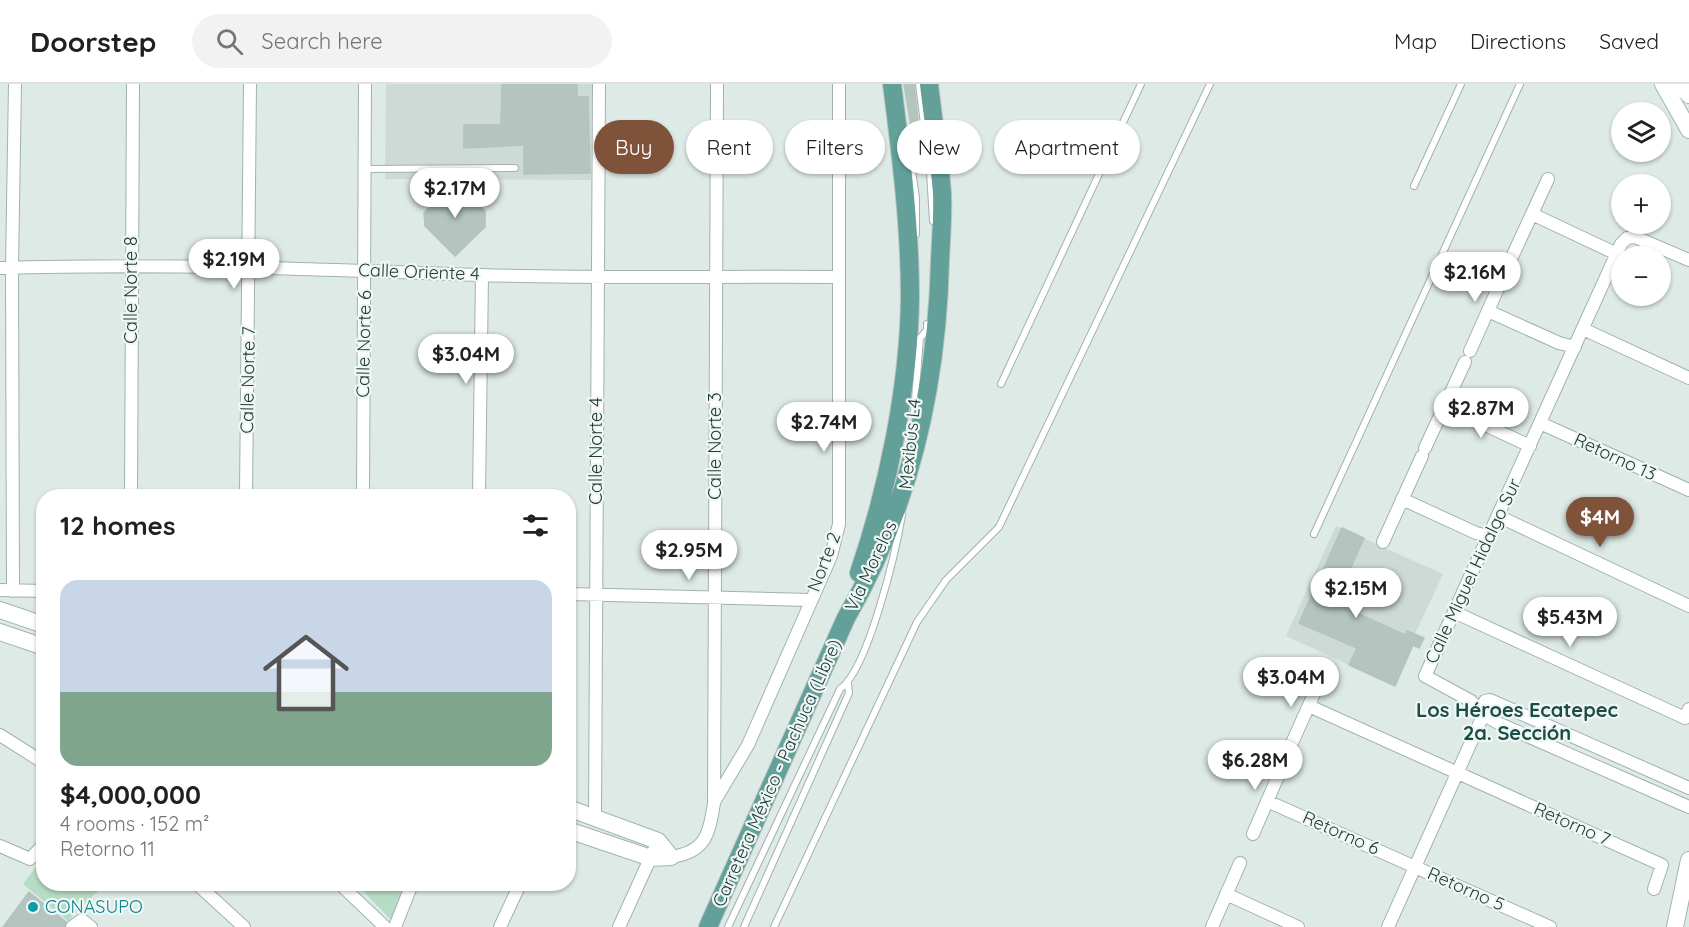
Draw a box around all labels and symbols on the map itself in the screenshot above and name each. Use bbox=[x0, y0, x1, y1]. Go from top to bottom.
pin: $2.17M bbox=[406, 168, 504, 219]
street label: Calle Norte 8 bbox=[119, 236, 142, 344]
pin: $2.19M bbox=[185, 239, 283, 290]
pin: $2.16M bbox=[1426, 252, 1524, 303]
street label: Calle Oriente 4 bbox=[358, 258, 480, 285]
street label: Calle Norte 6 bbox=[351, 290, 376, 398]
street label: Calle Norte 7 bbox=[235, 326, 260, 434]
pin: $3.04M bbox=[417, 334, 515, 385]
pin: $2.87M bbox=[1432, 388, 1530, 439]
street label: Calle Norte 3 bbox=[703, 392, 726, 500]
street label: Calle Norte 4 bbox=[584, 397, 607, 505]
street label: Mexibús L4 bbox=[893, 397, 926, 490]
pin: $2.74M bbox=[775, 402, 873, 453]
street label: Retorno 13 bbox=[1570, 427, 1660, 486]
street label: Calle Miguel Hidalgo Sur bbox=[1420, 474, 1526, 667]
pin: $4M bbox=[1571, 497, 1629, 548]
street label: Vía Morelos bbox=[840, 517, 902, 615]
street label: Norte 2 bbox=[802, 529, 845, 595]
pin: $2.95M bbox=[640, 530, 738, 581]
pin: $2.15M bbox=[1307, 568, 1405, 619]
pin: $5.43M bbox=[1521, 597, 1619, 648]
street label: Carretera México - Pachuca (Libre) bbox=[707, 635, 846, 910]
pin: $3.04M bbox=[1242, 657, 1340, 708]
district label: Los Héroes Ecatepec 2a. Sección bbox=[1416, 697, 1618, 745]
pin: $6.28M bbox=[1206, 740, 1304, 791]
street label: Retorno 7 bbox=[1530, 796, 1614, 851]
street label: Retorno 6 bbox=[1299, 805, 1384, 860]
street label: Retorno 5 bbox=[1424, 861, 1508, 916]
place label: CONASUPO bbox=[45, 895, 143, 918]
marker: CONASUPO bbox=[26, 900, 40, 914]

